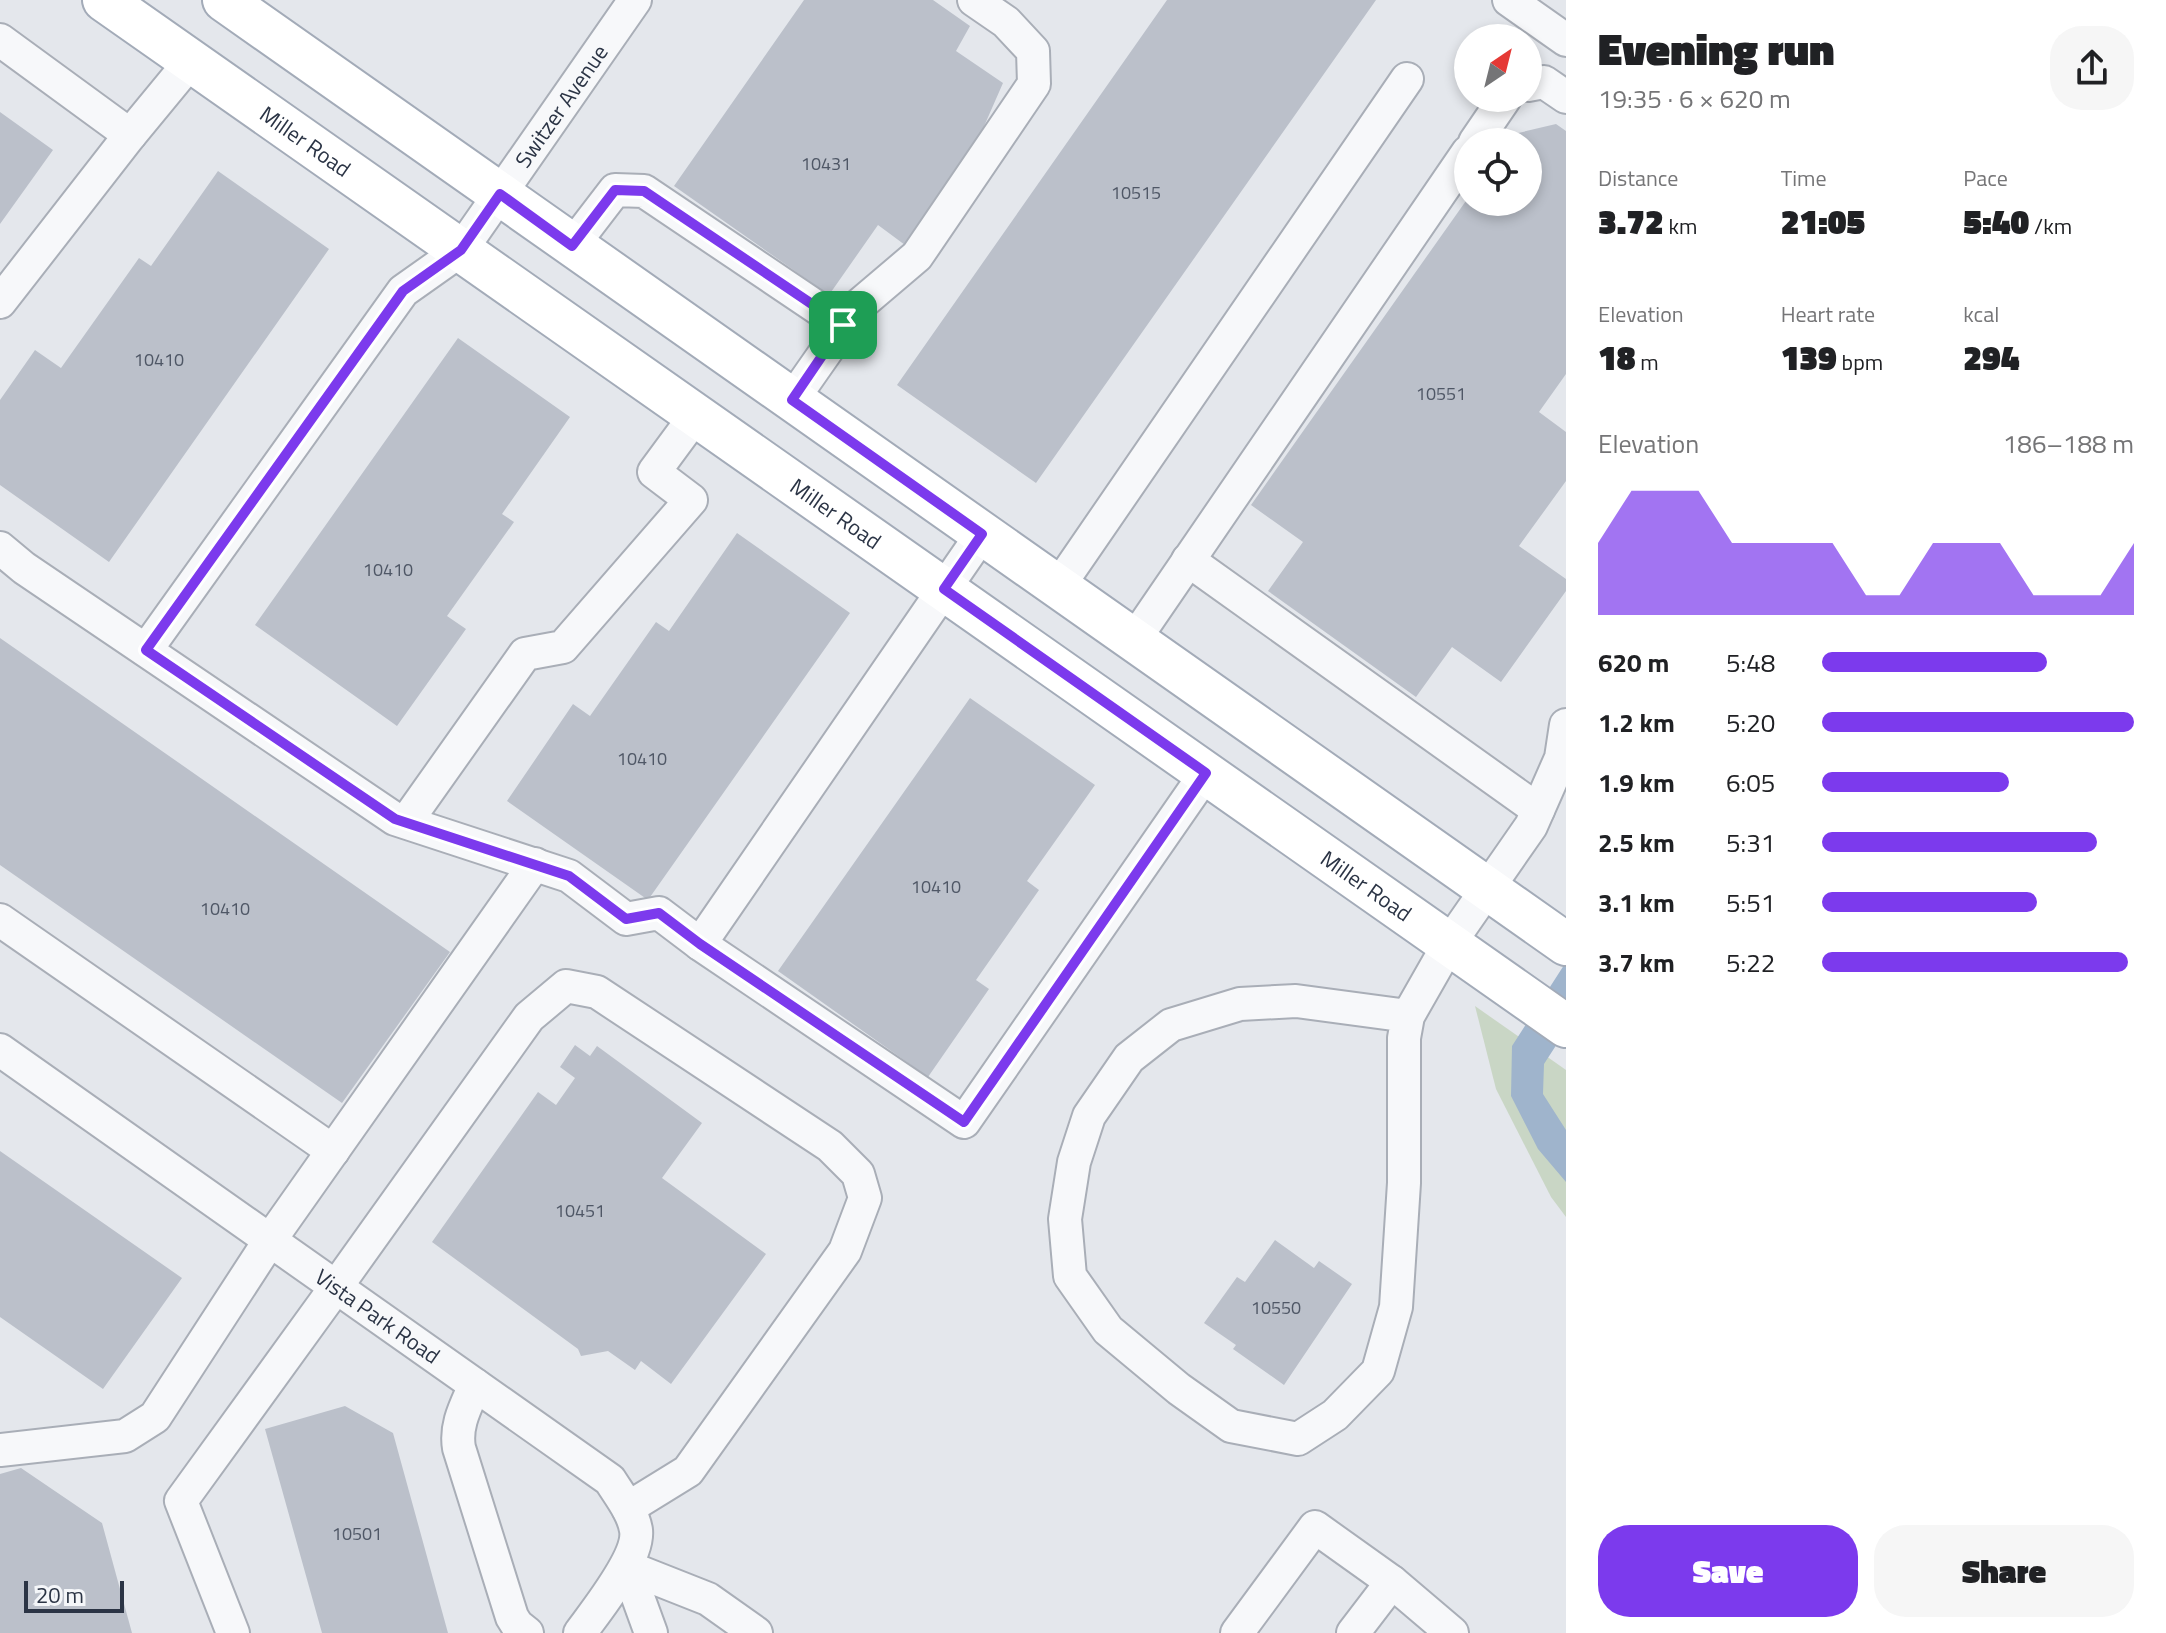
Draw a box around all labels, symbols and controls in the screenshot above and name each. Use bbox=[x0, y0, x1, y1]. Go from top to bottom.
text: Evening run bbox=[1598, 15, 1835, 82]
north arrow bbox=[1454, 24, 1542, 112]
map controls bbox=[1454, 24, 1542, 216]
button: share bbox=[2050, 26, 2134, 110]
street label: Switzer Avenue bbox=[506, 37, 616, 175]
text: 19:35 · 6 × 620 m bbox=[1598, 79, 1791, 118]
street label: Miller Road bbox=[253, 97, 358, 185]
button: locate bbox=[1454, 128, 1542, 216]
house number: 10431 bbox=[801, 150, 851, 177]
text: Distance bbox=[1598, 161, 1678, 195]
text: Time bbox=[1781, 161, 1827, 195]
text: Pace bbox=[1963, 161, 2008, 195]
house number: 10515 bbox=[1111, 179, 1161, 206]
text: 3.72 bbox=[1598, 195, 1664, 247]
text: 21:05 bbox=[1781, 195, 1865, 247]
text: 5:40 bbox=[1963, 195, 2029, 247]
text: km bbox=[1664, 209, 1697, 243]
text: /km bbox=[2029, 209, 2072, 243]
pin bbox=[809, 291, 877, 359]
text: Elevation bbox=[1598, 297, 1684, 331]
text: Heart rate bbox=[1781, 297, 1875, 331]
text: kcal bbox=[1963, 297, 1999, 331]
icon: arrive bbox=[821, 303, 865, 347]
text: 18 bbox=[1598, 331, 1635, 383]
text: 139 bbox=[1781, 331, 1837, 383]
text: 294 bbox=[1963, 331, 2019, 383]
text: m bbox=[1635, 345, 1659, 379]
text: bpm bbox=[1837, 345, 1883, 379]
house number: 10410 bbox=[134, 346, 184, 373]
house number: 10551 bbox=[1416, 380, 1466, 407]
text: Elevation bbox=[1598, 424, 1699, 463]
text: 186–188 m bbox=[2003, 424, 2134, 463]
street label: Miller Road bbox=[783, 470, 888, 558]
house number: 10410 bbox=[363, 556, 413, 583]
text: 620 m bbox=[1598, 643, 1669, 682]
text: 5:48 bbox=[1726, 643, 1775, 682]
text: 1.2 km bbox=[1598, 703, 1675, 742]
text: 5:20 bbox=[1726, 703, 1775, 742]
house number: 10410 bbox=[617, 745, 667, 772]
text: 1.9 km bbox=[1598, 763, 1675, 802]
text: 6:05 bbox=[1726, 763, 1775, 802]
text: 2.5 km bbox=[1598, 823, 1675, 862]
text: 5:31 bbox=[1726, 823, 1775, 862]
street label: Miller Road bbox=[1314, 842, 1419, 930]
house number: 10410 bbox=[911, 873, 961, 900]
text: 3.1 km bbox=[1598, 883, 1675, 922]
text: 5:51 bbox=[1726, 883, 1775, 922]
house number: 10410 bbox=[200, 895, 250, 922]
text: 3.7 km bbox=[1598, 943, 1675, 982]
text: 5:22 bbox=[1726, 943, 1775, 982]
house number: 10451 bbox=[555, 1197, 605, 1224]
street label: Vista Park Road bbox=[308, 1260, 447, 1372]
house number: 10550 bbox=[1251, 1294, 1301, 1321]
house number: 10501 bbox=[332, 1520, 382, 1547]
button: Save bbox=[1598, 1525, 1858, 1617]
button: Share bbox=[1874, 1525, 2134, 1617]
scale bar bbox=[24, 1577, 124, 1613]
text: 20 m bbox=[36, 1578, 84, 1612]

